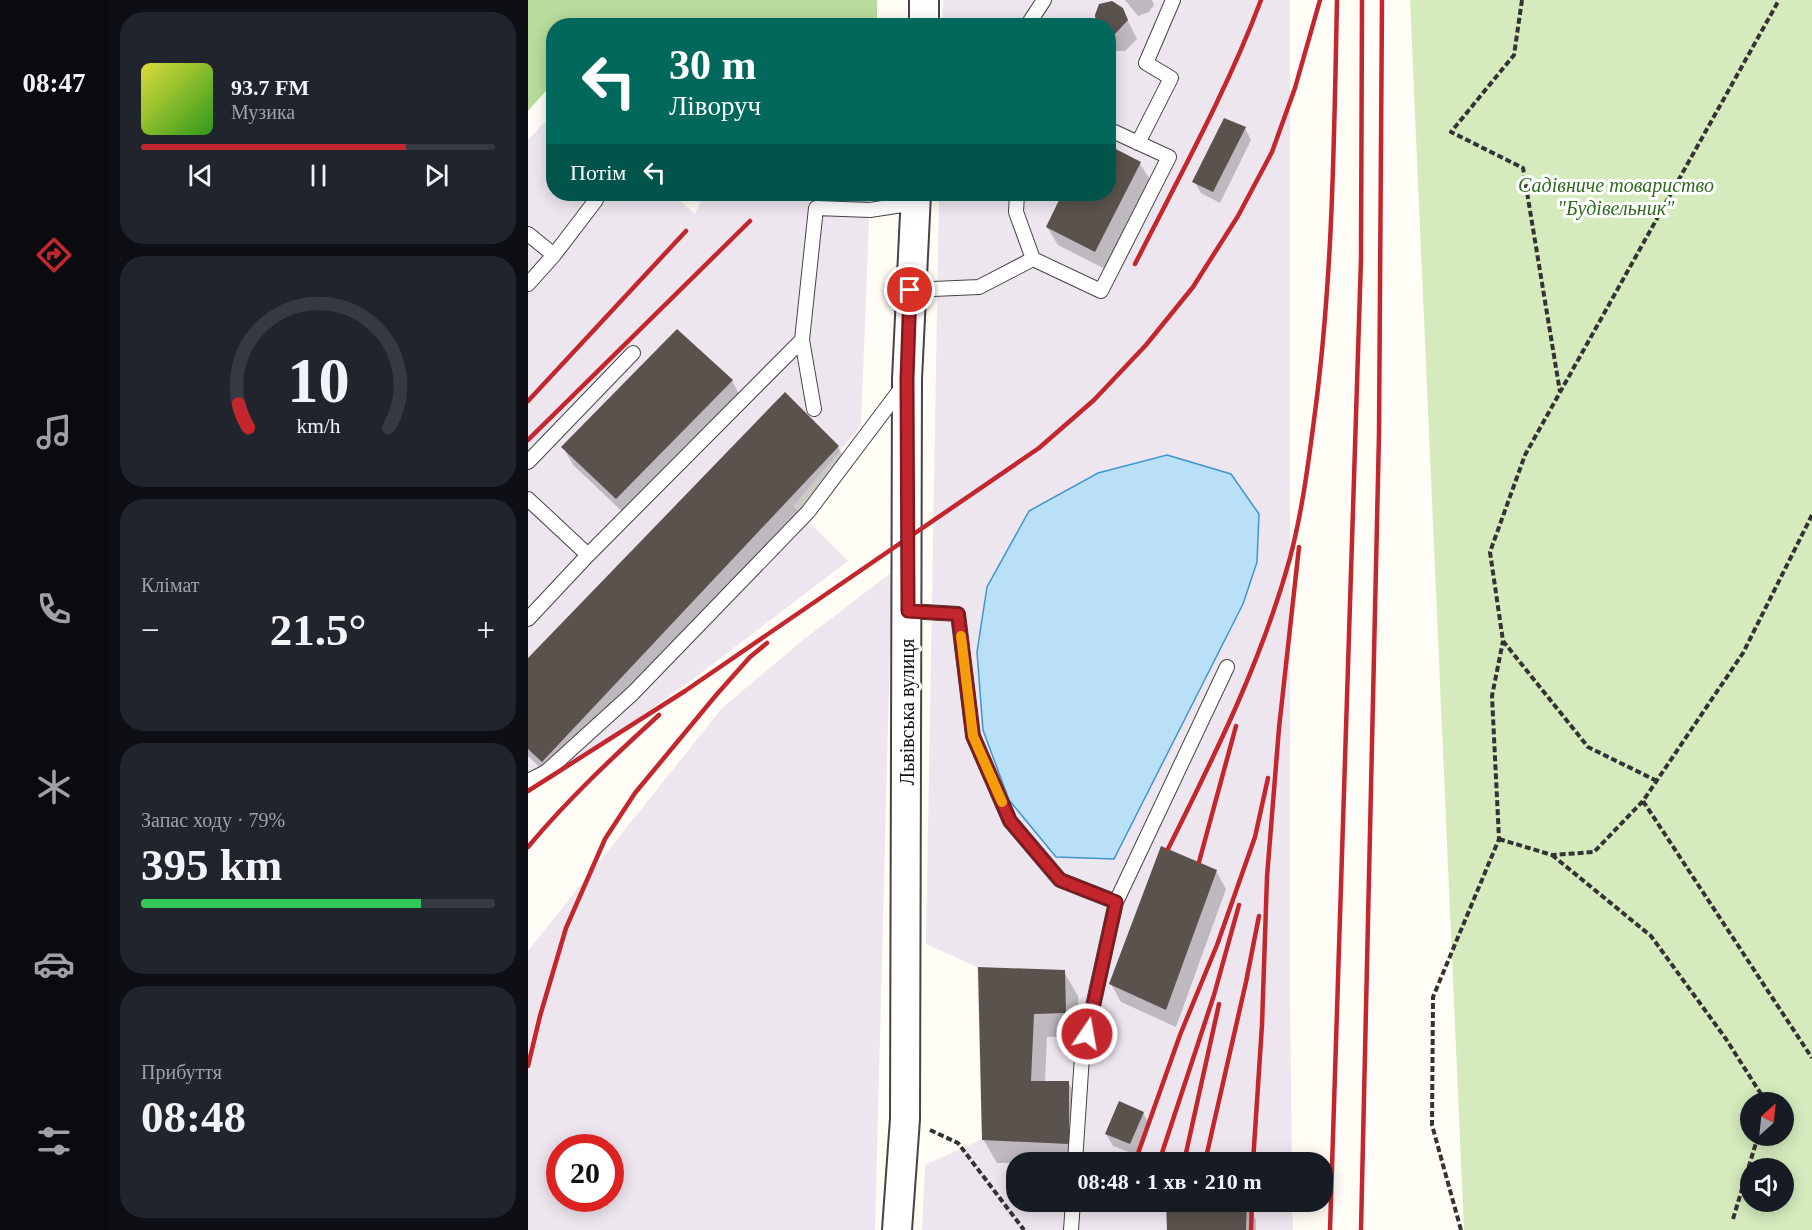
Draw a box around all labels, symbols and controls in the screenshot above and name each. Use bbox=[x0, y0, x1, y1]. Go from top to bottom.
icon: left bbox=[570, 42, 648, 120]
text: 30 m bbox=[669, 42, 757, 88]
text: 08:47 bbox=[23, 68, 86, 98]
text: 93.7 FM bbox=[231, 75, 309, 100]
text: Ліворуч bbox=[669, 91, 761, 121]
text: Музика bbox=[231, 101, 295, 123]
icon: left bbox=[638, 156, 671, 189]
icon: previous bbox=[184, 159, 217, 192]
icon: pause bbox=[302, 159, 335, 192]
icon: next bbox=[420, 159, 453, 192]
text: Потім bbox=[570, 160, 626, 185]
park label: Садівниче товариство "Будівельник" bbox=[1518, 174, 1714, 220]
icon: directions bbox=[33, 234, 75, 276]
pin bbox=[884, 264, 935, 315]
icon: arrive bbox=[893, 273, 926, 306]
text: 10 bbox=[287, 347, 349, 416]
icon: music bbox=[33, 411, 75, 453]
text: km/h bbox=[296, 415, 340, 439]
text: Клімат bbox=[141, 574, 200, 596]
icon: phone bbox=[33, 588, 75, 630]
text: 21.5° bbox=[270, 605, 366, 655]
text: − bbox=[141, 612, 160, 648]
text: + bbox=[476, 612, 495, 648]
street label: Львівська вулиця bbox=[896, 639, 919, 785]
icon: climate bbox=[33, 766, 75, 808]
text: Запас ходу · 79% bbox=[141, 809, 285, 831]
text: 395 km bbox=[141, 840, 282, 890]
icon: car bbox=[33, 943, 75, 985]
position arrow bbox=[1055, 1002, 1119, 1066]
text: Прибуття bbox=[141, 1061, 222, 1083]
text: 08:48 bbox=[141, 1092, 246, 1142]
north arrow bbox=[1740, 1092, 1794, 1146]
map controls bbox=[1740, 1092, 1794, 1212]
icon: filters bbox=[33, 1120, 75, 1162]
speed limit sign: 20 bbox=[546, 1134, 624, 1212]
button: sound bbox=[1740, 1158, 1794, 1212]
text: 08:48 · 1 хв · 210 m bbox=[1077, 1169, 1262, 1194]

